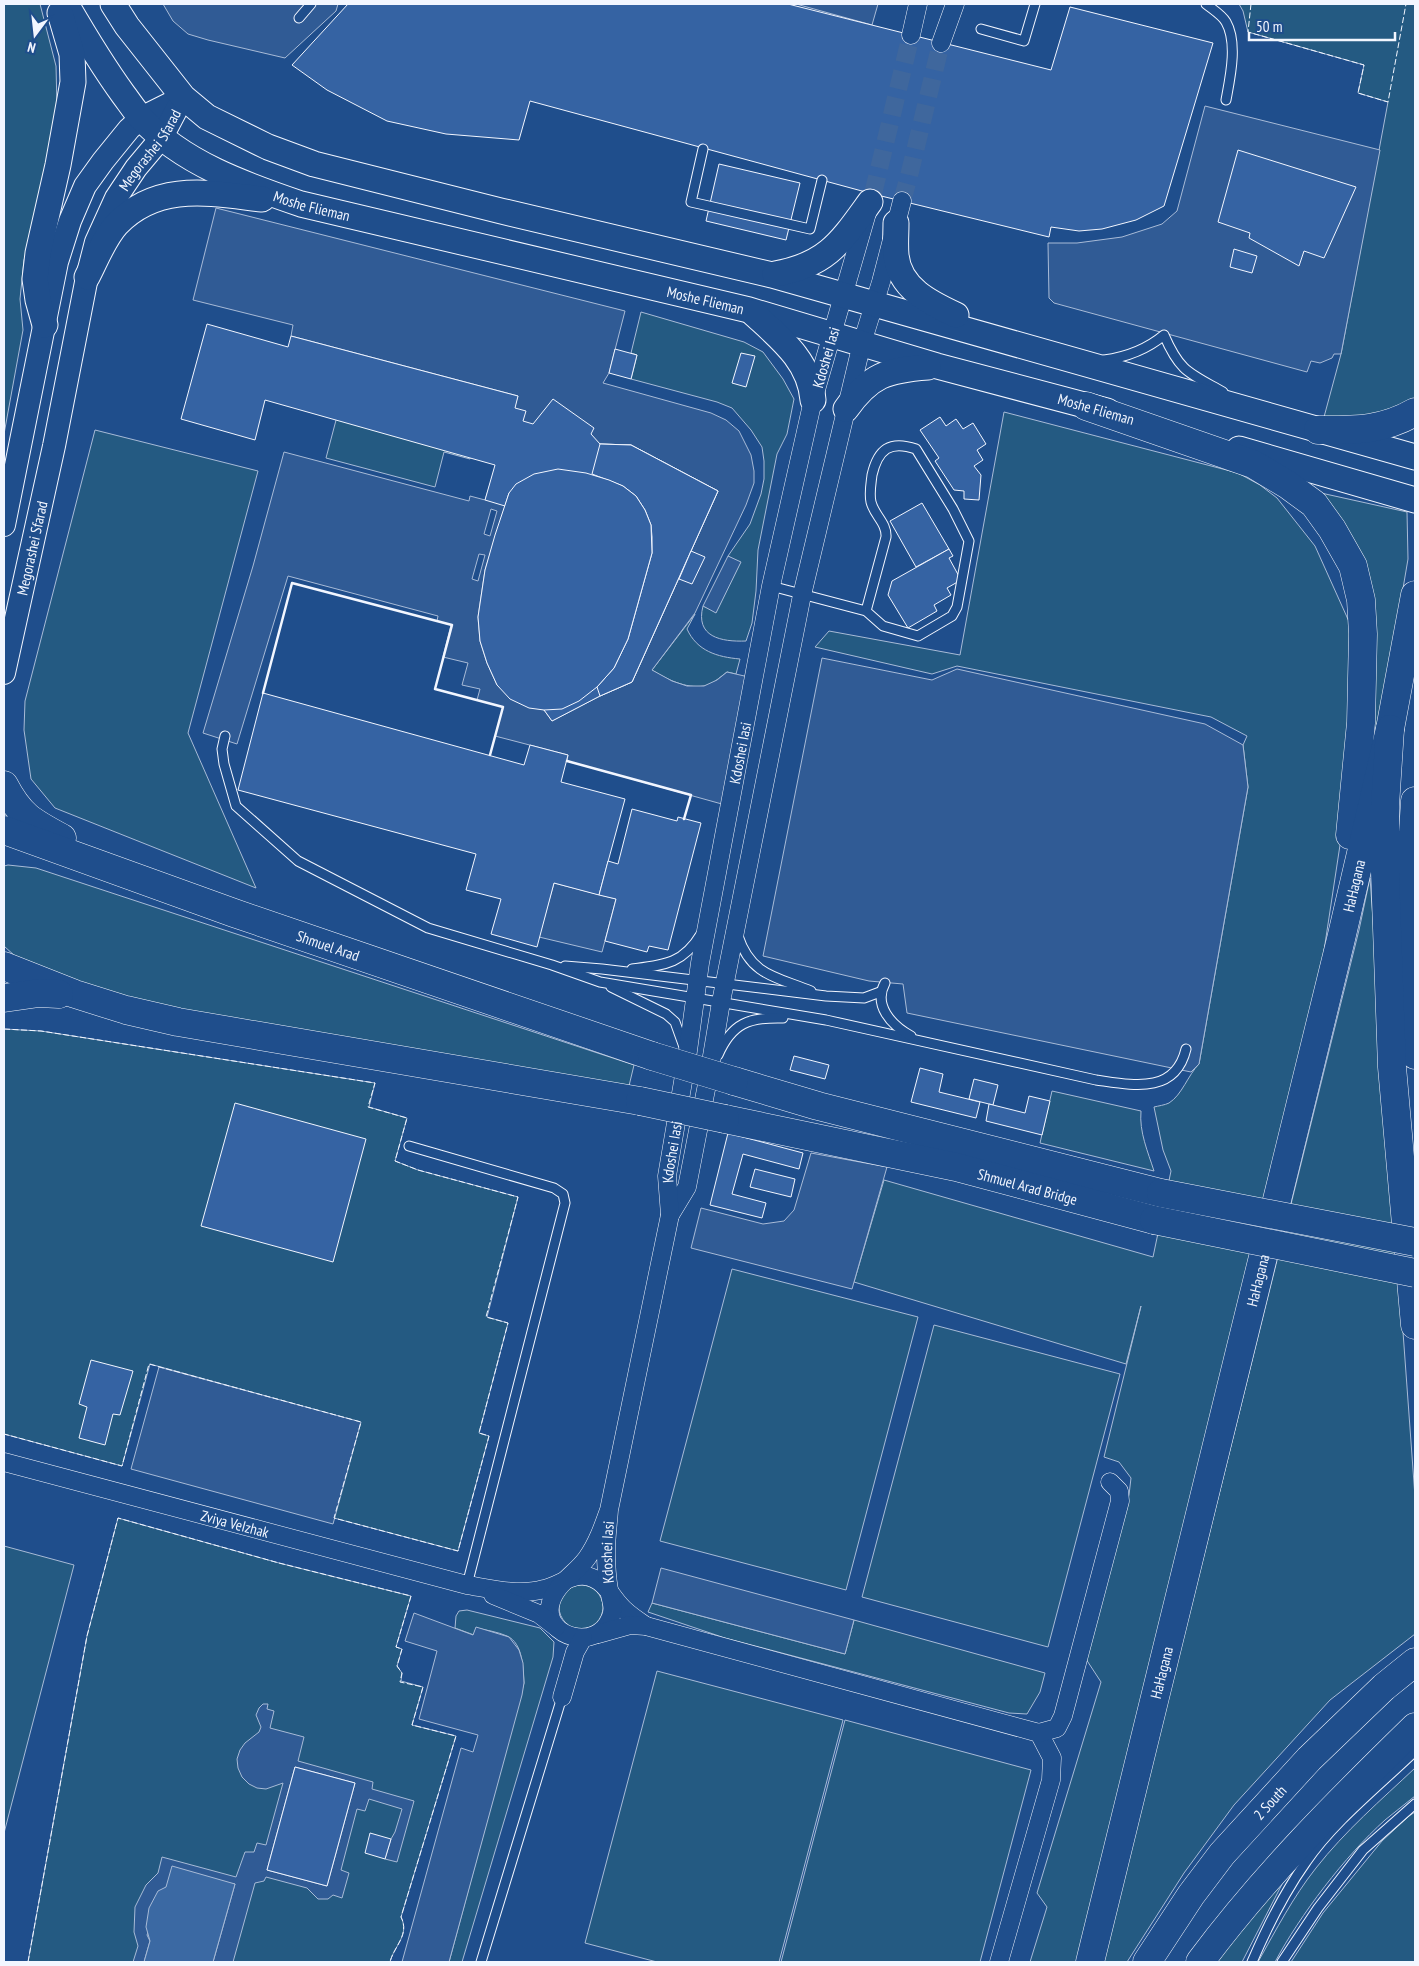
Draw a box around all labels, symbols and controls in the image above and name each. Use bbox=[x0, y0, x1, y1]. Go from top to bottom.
north arrow bbox=[10, 10, 60, 60]
scale bar bbox=[1249, 10, 1395, 42]
text: 50 m bbox=[1256, 17, 1282, 36]
text: N bbox=[26, 38, 38, 57]
street label: Megorashei Sfarad bbox=[114, 106, 185, 194]
street label: Moshe Flieman bbox=[271, 186, 352, 225]
street label: Moshe Flieman bbox=[665, 281, 746, 318]
street label: Kdoshei Iasi bbox=[808, 324, 843, 390]
street label: Moshe Flieman bbox=[1056, 389, 1136, 429]
street label: Megorashei Sfarad bbox=[12, 499, 51, 597]
street label: Kdoshei Iasi bbox=[724, 720, 755, 785]
street label: HaHagana bbox=[1338, 858, 1369, 914]
street label: Shmuel Arad bbox=[294, 926, 362, 965]
street label: Kdoshei Iasi bbox=[657, 1119, 686, 1184]
street label: Shmuel Arad Bridge bbox=[976, 1164, 1079, 1209]
street label: HaHagana bbox=[1242, 1252, 1273, 1308]
street label: Zviya VeIzhak bbox=[199, 1505, 271, 1542]
street label: Kdoshei Iasi bbox=[596, 1520, 618, 1585]
street label: HaHagana bbox=[1145, 1644, 1177, 1701]
street label: 2 South bbox=[1249, 1781, 1290, 1823]

